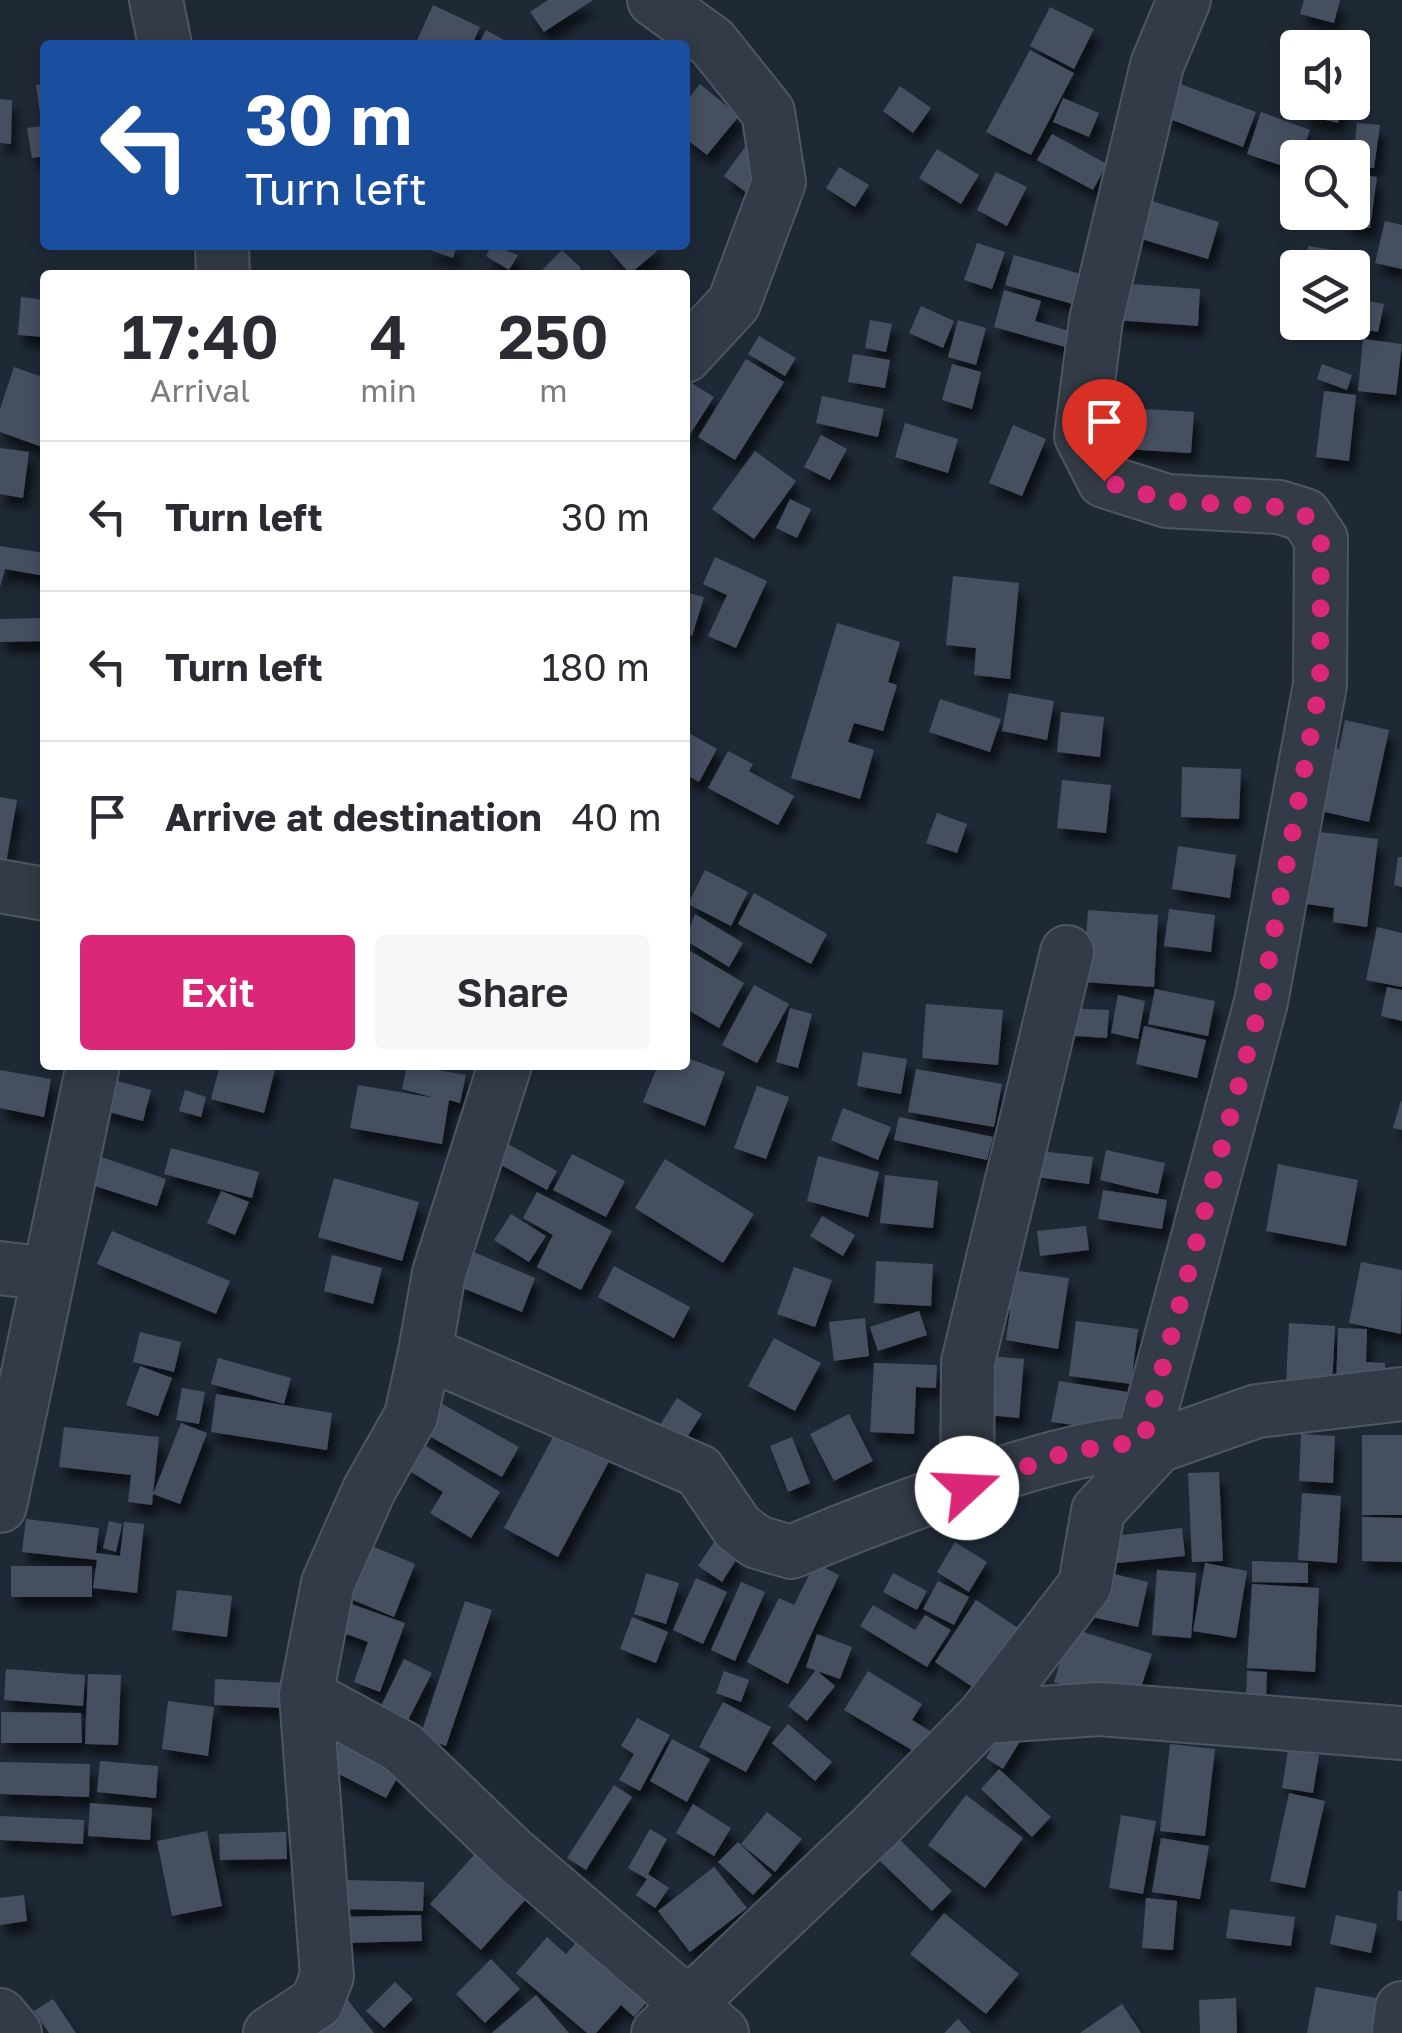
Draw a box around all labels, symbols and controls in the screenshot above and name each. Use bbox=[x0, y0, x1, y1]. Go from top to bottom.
map controls bbox=[1280, 30, 1370, 340]
button: sound bbox=[1280, 30, 1370, 120]
text: 30 m bbox=[245, 76, 412, 160]
icon: left bbox=[80, 80, 210, 210]
button: search bbox=[1280, 140, 1370, 230]
text: Turn left bbox=[245, 161, 427, 215]
button: layers bbox=[1280, 250, 1370, 340]
text: 17:40 bbox=[121, 300, 279, 372]
text: 4 bbox=[370, 300, 407, 372]
text: 250 bbox=[498, 300, 608, 372]
text: Arrival bbox=[150, 371, 250, 409]
text: min bbox=[360, 371, 417, 409]
text: m bbox=[539, 371, 568, 409]
pin bbox=[1062, 379, 1147, 482]
icon: arrive bbox=[1077, 394, 1132, 449]
icon: left bbox=[80, 489, 135, 544]
text: Turn left bbox=[165, 494, 323, 539]
text: 30 m bbox=[561, 494, 650, 539]
icon: left bbox=[80, 639, 135, 694]
text: Turn left bbox=[165, 644, 323, 689]
text: 180 m bbox=[542, 644, 650, 689]
icon: arrive bbox=[80, 789, 135, 844]
text: Arrive at destination bbox=[165, 794, 542, 839]
text: 40 m bbox=[572, 794, 662, 839]
button: Exit bbox=[80, 935, 355, 1050]
button: Share bbox=[375, 935, 650, 1050]
position arrow bbox=[915, 1436, 1019, 1540]

